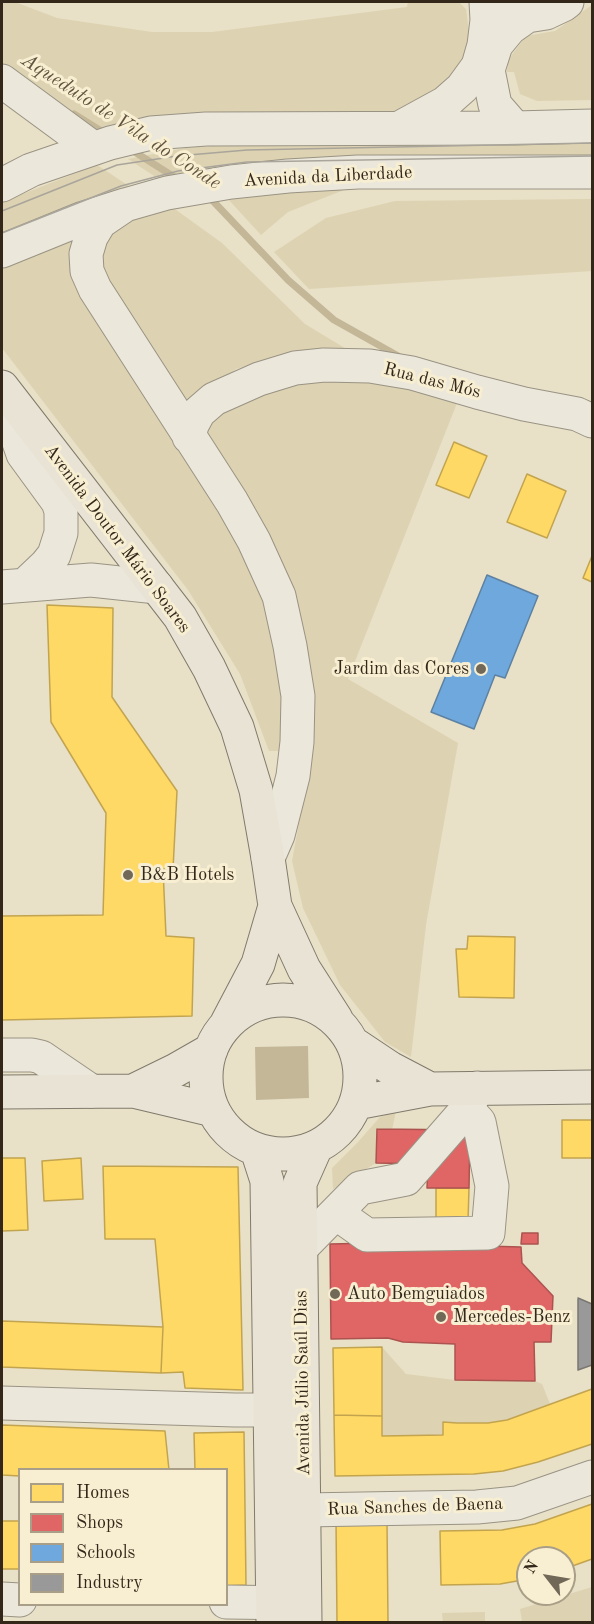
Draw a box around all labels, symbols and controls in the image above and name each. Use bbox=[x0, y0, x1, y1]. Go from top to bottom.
water label: Aqueduto de Vila do Conde bbox=[17, 48, 225, 196]
street label: Avenida da Liberdade bbox=[243, 162, 413, 192]
street label: Rua das Mós bbox=[381, 358, 483, 404]
street label: Avenida Doutor Mário Soares bbox=[39, 441, 195, 637]
place label: Jardim das Cores bbox=[334, 658, 469, 680]
marker: Jardim das Cores bbox=[474, 662, 488, 676]
place label: B&B Hotels bbox=[140, 864, 234, 886]
marker: B&B Hotels bbox=[121, 868, 135, 882]
place label: Auto Bemguiados bbox=[347, 1283, 485, 1305]
marker: Auto Bemguiados bbox=[328, 1287, 342, 1301]
street label: Avenida Júlio Saúl Dias bbox=[291, 1290, 315, 1476]
place label: Mercedes-Benz bbox=[453, 1306, 570, 1328]
marker: Mercedes-Benz bbox=[434, 1310, 448, 1324]
legend bbox=[18, 1468, 228, 1606]
text: Homes bbox=[76, 1484, 130, 1502]
street label: Rua Sanches de Baena bbox=[327, 1493, 503, 1521]
text: Shops bbox=[76, 1514, 123, 1532]
text: Schools bbox=[76, 1544, 135, 1562]
north arrow bbox=[516, 1546, 576, 1606]
text: N bbox=[522, 1558, 542, 1577]
text: Industry bbox=[76, 1574, 143, 1592]

